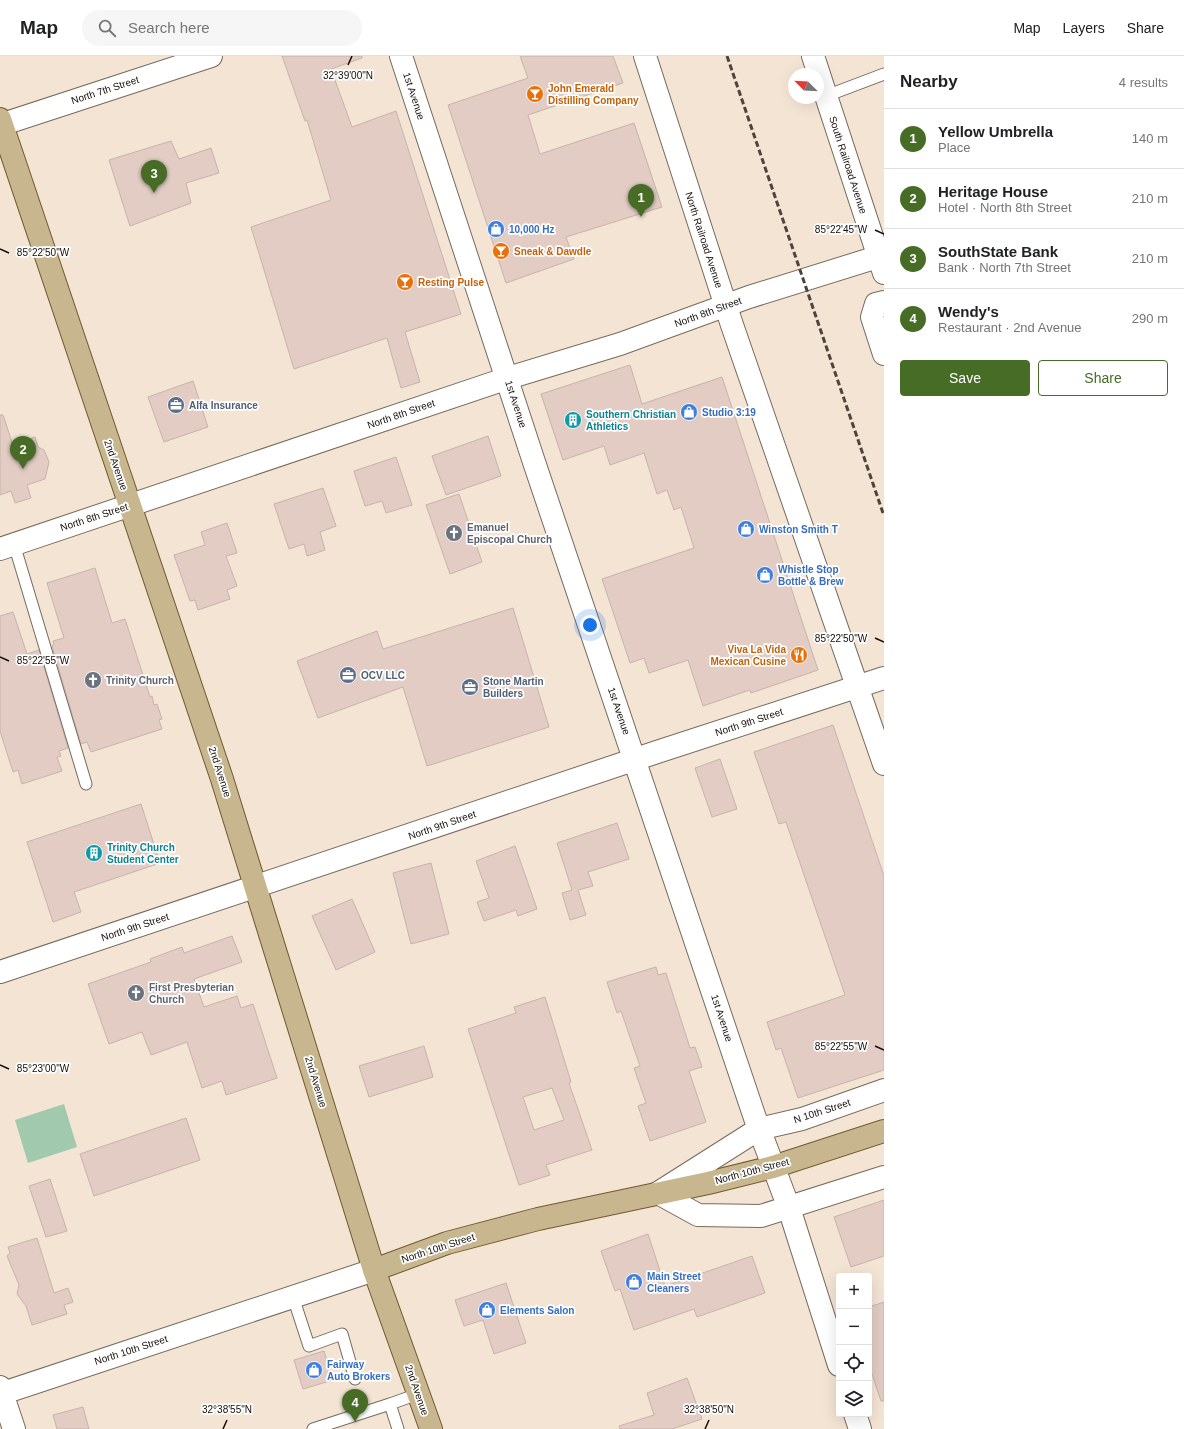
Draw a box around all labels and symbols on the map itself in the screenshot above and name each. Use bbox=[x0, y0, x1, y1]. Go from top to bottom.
north arrow bbox=[788, 68, 824, 104]
text: 32°39'00"N bbox=[323, 70, 373, 81]
street label: 1st Avenue bbox=[401, 71, 427, 122]
street label: North 7th Street bbox=[70, 74, 140, 106]
place label: John Emerald Distilling Company bbox=[548, 83, 639, 106]
bar icon: John Emerald Distilling Company bbox=[525, 84, 545, 104]
street label: South Railroad Avenue bbox=[827, 115, 869, 216]
pin: 3 bbox=[141, 160, 167, 193]
pin: 1 bbox=[628, 184, 654, 217]
street label: North Railroad Avenue bbox=[683, 191, 725, 290]
shop icon: 10,000 Hz bbox=[486, 219, 506, 239]
place label: 10,000 Hz bbox=[509, 224, 555, 235]
text: 85°22'45"W bbox=[815, 224, 868, 235]
bar icon: Sneak & Dawdle bbox=[491, 241, 511, 261]
place label: Sneak & Dawdle bbox=[514, 246, 592, 257]
text: 85°22'50"W bbox=[17, 247, 70, 258]
bar icon: Resting Pulse bbox=[395, 272, 415, 292]
place label: Resting Pulse bbox=[418, 277, 485, 288]
street label: North 8th Street bbox=[673, 295, 743, 329]
street label: 1st Avenue bbox=[503, 379, 529, 430]
office icon: Alfa Insurance bbox=[166, 395, 186, 415]
street label: North 8th Street bbox=[366, 397, 436, 431]
place label: Alfa Insurance bbox=[189, 400, 258, 411]
shop icon: Studio 3:19 bbox=[679, 402, 699, 422]
place label: Studio 3:19 bbox=[702, 407, 756, 418]
place label: Southern Christian Athletics bbox=[586, 409, 676, 432]
building icon: Southern Christian Athletics bbox=[563, 410, 583, 430]
pin: 2 bbox=[10, 436, 36, 469]
street label: 2nd Avenue bbox=[102, 438, 130, 492]
street label: North 8th Street bbox=[59, 501, 129, 533]
shop icon: Winston Smith T bbox=[736, 519, 756, 539]
place label: Emanuel Episcopal Church bbox=[467, 522, 552, 545]
church icon: Emanuel Episcopal Church bbox=[444, 523, 464, 543]
place label: Winston Smith T bbox=[759, 524, 838, 535]
place label: Whistle Stop Bottle & Brew bbox=[778, 564, 844, 587]
shop icon: Whistle Stop Bottle & Brew bbox=[755, 565, 775, 585]
your location bbox=[580, 615, 600, 635]
text: 85°22'50"W bbox=[815, 633, 868, 644]
place label: Viva La Vida Mexican Cusine bbox=[710, 644, 786, 667]
restaurant icon: Viva La Vida Mexican Cusine bbox=[789, 645, 809, 665]
text: 85°22'55"W bbox=[17, 655, 70, 666]
office icon: OCV LLC bbox=[338, 665, 358, 685]
church icon: Trinity Church bbox=[83, 670, 103, 690]
place label: OCV LLC bbox=[361, 670, 405, 681]
place label: Trinity Church bbox=[106, 675, 174, 686]
place label: Stone Martin Builders bbox=[483, 676, 544, 699]
office icon: Stone Martin Builders bbox=[460, 677, 480, 697]
street label: 1st Avenue bbox=[606, 686, 632, 737]
street label: North 9th Street bbox=[714, 706, 784, 738]
street label: 2nd Avenue bbox=[207, 745, 233, 799]
street label: North 9th Street bbox=[407, 808, 477, 842]
place label: Trinity Church Student Center bbox=[107, 842, 179, 865]
building icon: Trinity Church Student Center bbox=[84, 843, 104, 863]
street label: North 9th Street bbox=[100, 911, 170, 943]
place label: First Presbyterian Church bbox=[149, 982, 234, 1005]
church icon: First Presbyterian Church bbox=[126, 983, 146, 1003]
street label: 1st Avenue bbox=[709, 993, 735, 1044]
text: 85°22'55"W bbox=[815, 1041, 868, 1052]
street label: 2nd Avenue bbox=[303, 1055, 329, 1109]
text: 85°23'00"W bbox=[17, 1063, 70, 1074]
street label: N 10th Street bbox=[792, 1097, 852, 1125]
street label: North 10th Street bbox=[714, 1156, 790, 1186]
street label: North 10th Street bbox=[400, 1231, 476, 1265]
place label: Main Street Cleaners bbox=[647, 1271, 702, 1294]
shop icon: Main Street Cleaners bbox=[624, 1272, 644, 1292]
shop icon: Elements Salon bbox=[477, 1300, 497, 1320]
place label: Elements Salon bbox=[500, 1305, 574, 1316]
street label: North 10th Street bbox=[93, 1333, 169, 1367]
place label: Fairway Auto Brokers bbox=[327, 1359, 391, 1382]
shop icon: Fairway Auto Brokers bbox=[304, 1360, 324, 1380]
street label: 2nd Avenue bbox=[403, 1363, 431, 1417]
pin: 4 bbox=[342, 1389, 368, 1422]
text: 32°38'55"N bbox=[202, 1404, 252, 1415]
text: 32°38'50"N bbox=[684, 1404, 734, 1415]

